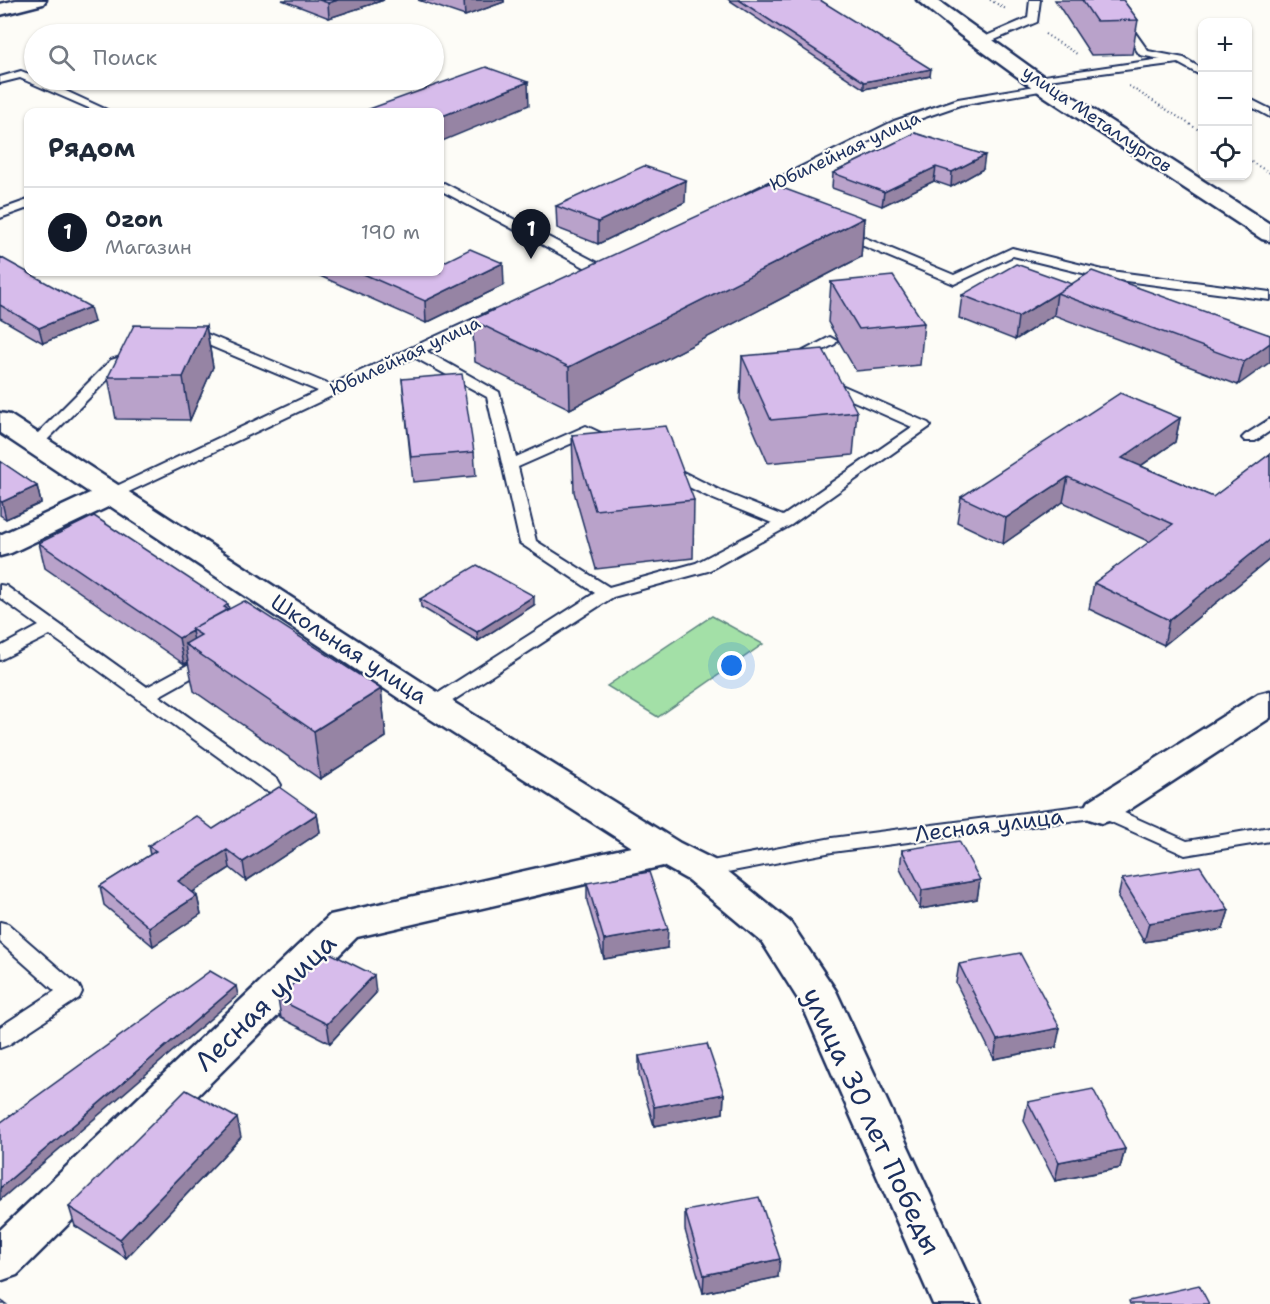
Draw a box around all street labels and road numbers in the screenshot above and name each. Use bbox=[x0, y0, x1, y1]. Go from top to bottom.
street label: улица Металлургов bbox=[1018, 60, 1176, 178]
street label: Юбилейная улица bbox=[766, 106, 924, 196]
street label: Юбилейная улица bbox=[326, 311, 484, 401]
street label: Школьная улица bbox=[265, 588, 433, 711]
street label: Лесная улица bbox=[913, 801, 1065, 849]
street label: Лесная улица bbox=[186, 925, 344, 1079]
street label: улица 30 лет Победы bbox=[794, 981, 950, 1261]

